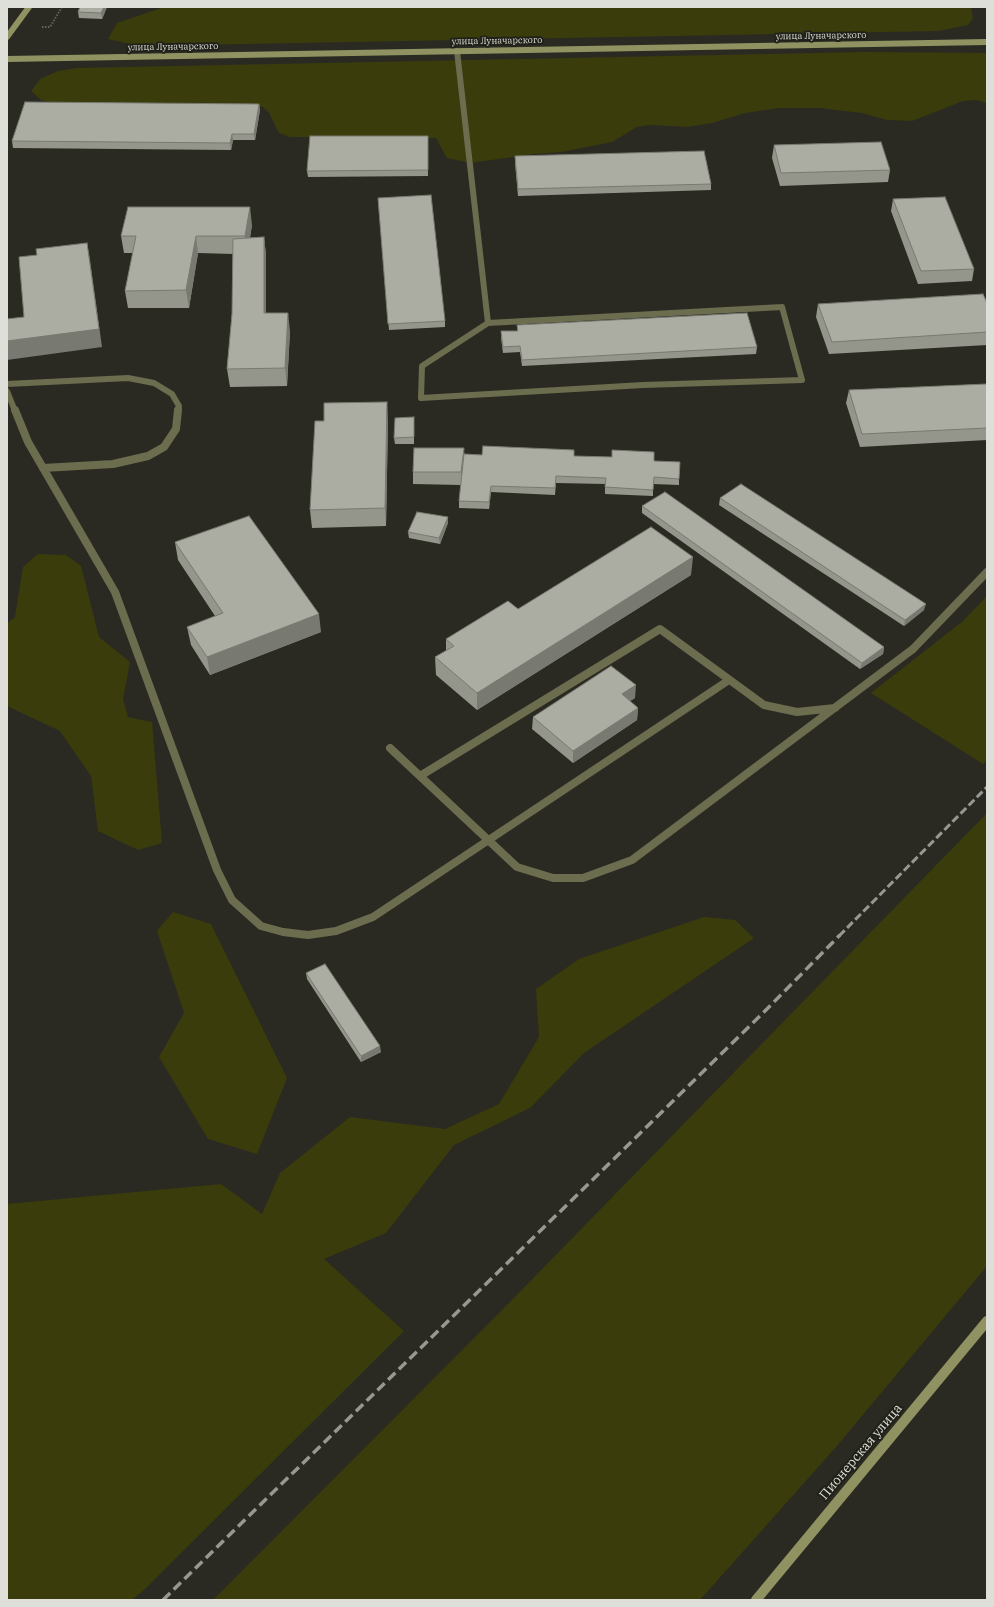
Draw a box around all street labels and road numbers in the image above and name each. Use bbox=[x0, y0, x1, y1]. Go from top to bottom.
street label: улица Луначарского bbox=[776, 30, 866, 42]
street label: улица Луначарского bbox=[452, 35, 542, 47]
street label: улица Луначарского bbox=[128, 41, 218, 53]
street label: Пионерская улица bbox=[816, 1401, 906, 1503]

